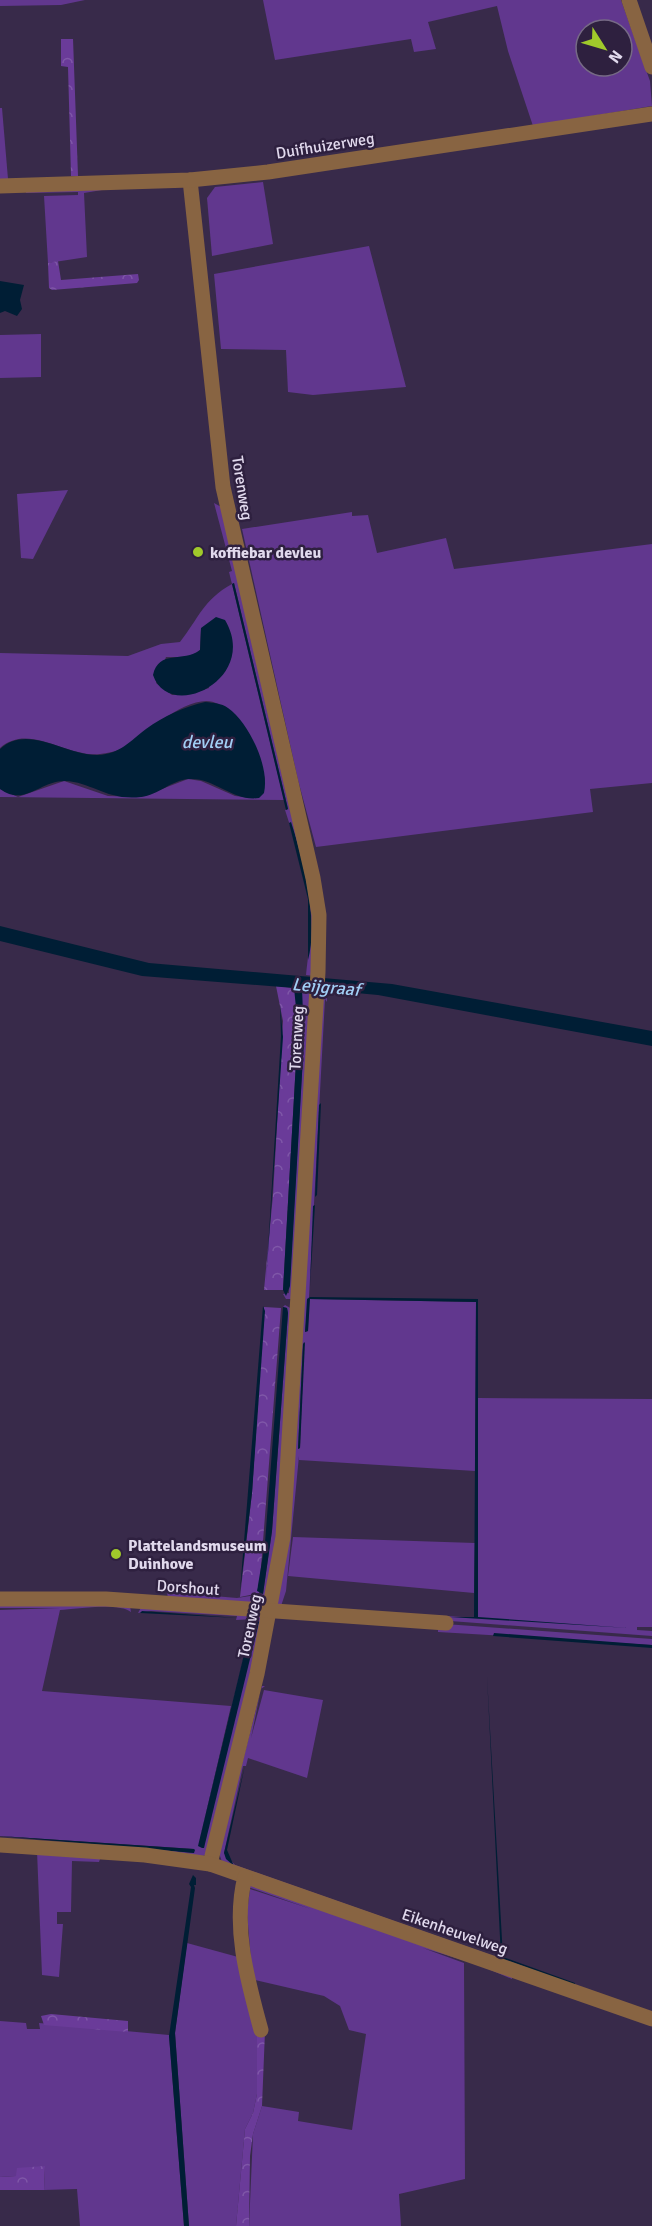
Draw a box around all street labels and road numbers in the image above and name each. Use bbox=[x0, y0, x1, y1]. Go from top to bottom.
street label: Duifhuizerweg bbox=[275, 128, 376, 164]
street label: Torenweg bbox=[227, 455, 257, 522]
street label: Torenweg bbox=[285, 1005, 309, 1071]
street label: Dorshout bbox=[156, 1576, 220, 1600]
street label: Torenweg bbox=[233, 1592, 266, 1660]
street label: Eikenheuvelweg bbox=[399, 1904, 510, 1959]

